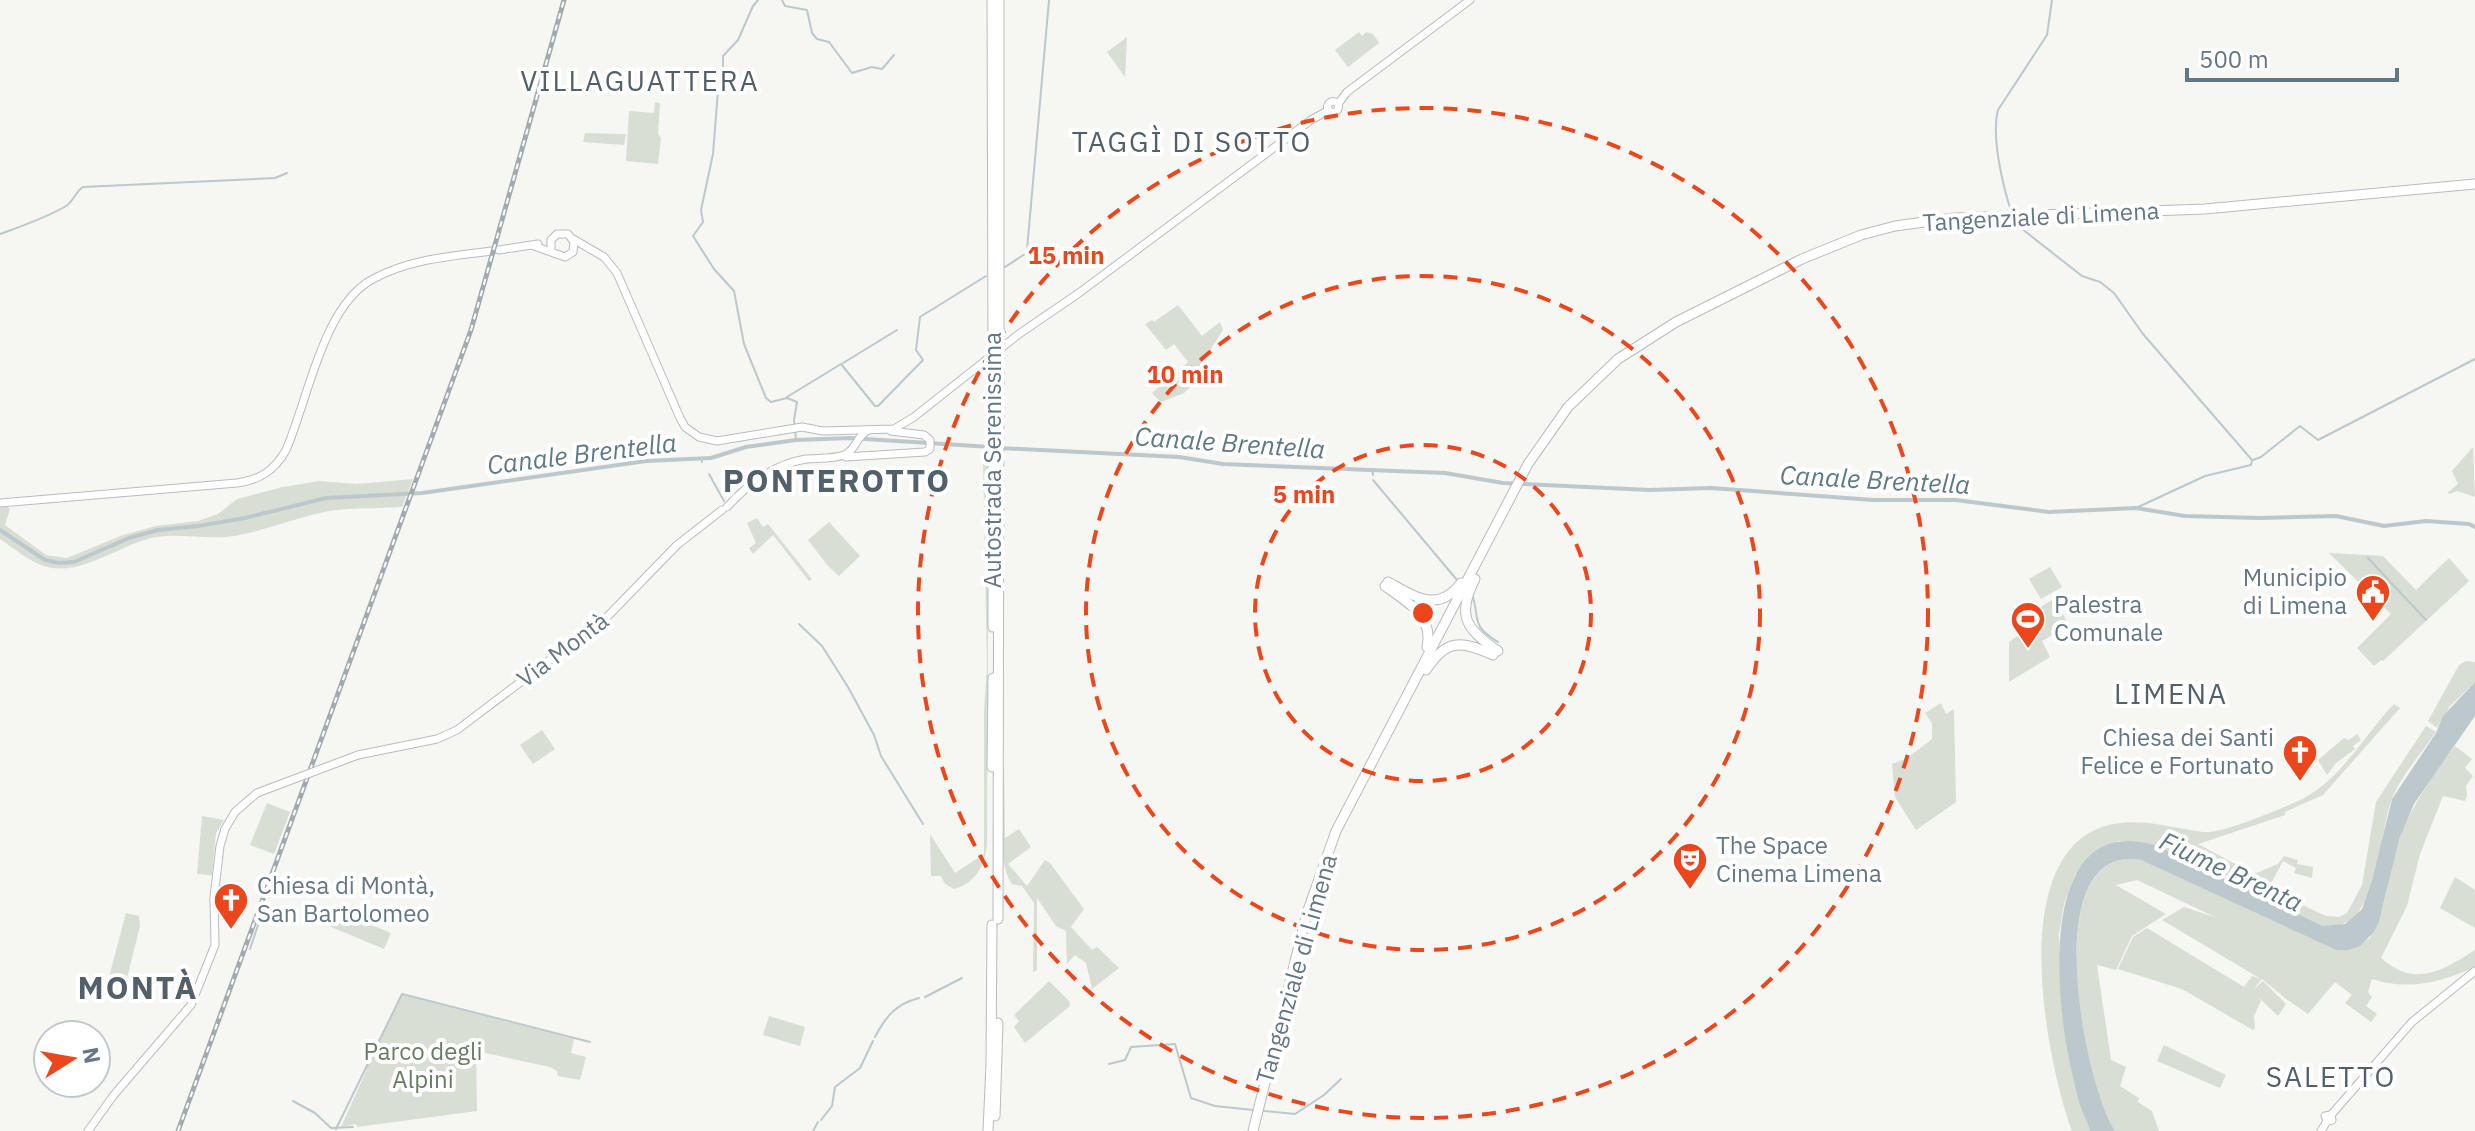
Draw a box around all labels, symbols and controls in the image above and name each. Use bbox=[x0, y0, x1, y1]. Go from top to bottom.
scale bar bbox=[2187, 32, 2397, 82]
text: 500 m bbox=[2199, 43, 2269, 75]
district label: VILLAGUATTERA bbox=[520, 62, 760, 99]
district label: TAGGÌ DI SOTTO bbox=[1072, 123, 1312, 160]
street label: Tangenziale di Limena bbox=[1922, 194, 2160, 238]
text: 15 min bbox=[1027, 239, 1105, 271]
street label: Autostrada Serenissima bbox=[976, 332, 1008, 588]
text: 10 min bbox=[1146, 358, 1224, 390]
water label: Canale Brentella bbox=[1134, 418, 1326, 466]
water label: Canale Brentella bbox=[485, 425, 678, 481]
water label: Canale Brentella bbox=[1779, 457, 1971, 501]
district label: PONTEROTTO bbox=[723, 459, 951, 501]
text: 5 min bbox=[1273, 478, 1335, 510]
place label: Municipio di Limena bbox=[2243, 561, 2347, 621]
public building icon: Municipio di Limena bbox=[2354, 573, 2392, 623]
place label: Palestra Comunale bbox=[2054, 588, 2163, 648]
centre of rings bbox=[1409, 599, 1437, 627]
sports icon: Palestra Comunale bbox=[2009, 600, 2047, 650]
street label: Via Montà bbox=[510, 604, 615, 694]
district label: LIMENA bbox=[2114, 675, 2228, 712]
place label: Chiesa dei Santi Felice e Fortunato bbox=[2080, 721, 2274, 781]
church icon: Chiesa dei Santi Felice e Fortunato bbox=[2281, 733, 2319, 783]
water label: Fiume Brenta bbox=[2154, 823, 2308, 919]
place label: The Space Cinema Limena bbox=[1716, 829, 1882, 889]
theatre icon: The Space Cinema Limena bbox=[1671, 841, 1709, 891]
street label: Tangenziale di Limena bbox=[1248, 850, 1344, 1087]
place label: Chiesa di Montà, San Bartolomeo bbox=[257, 869, 435, 929]
church icon: Chiesa di Montà, San Bartolomeo bbox=[212, 881, 250, 931]
district label: MONTÀ bbox=[78, 966, 198, 1008]
north arrow bbox=[32, 1019, 112, 1099]
park label: Parco degli Alpini bbox=[363, 1035, 483, 1095]
text: N bbox=[76, 1044, 108, 1066]
district label: SALETTO bbox=[2266, 1058, 2396, 1095]

